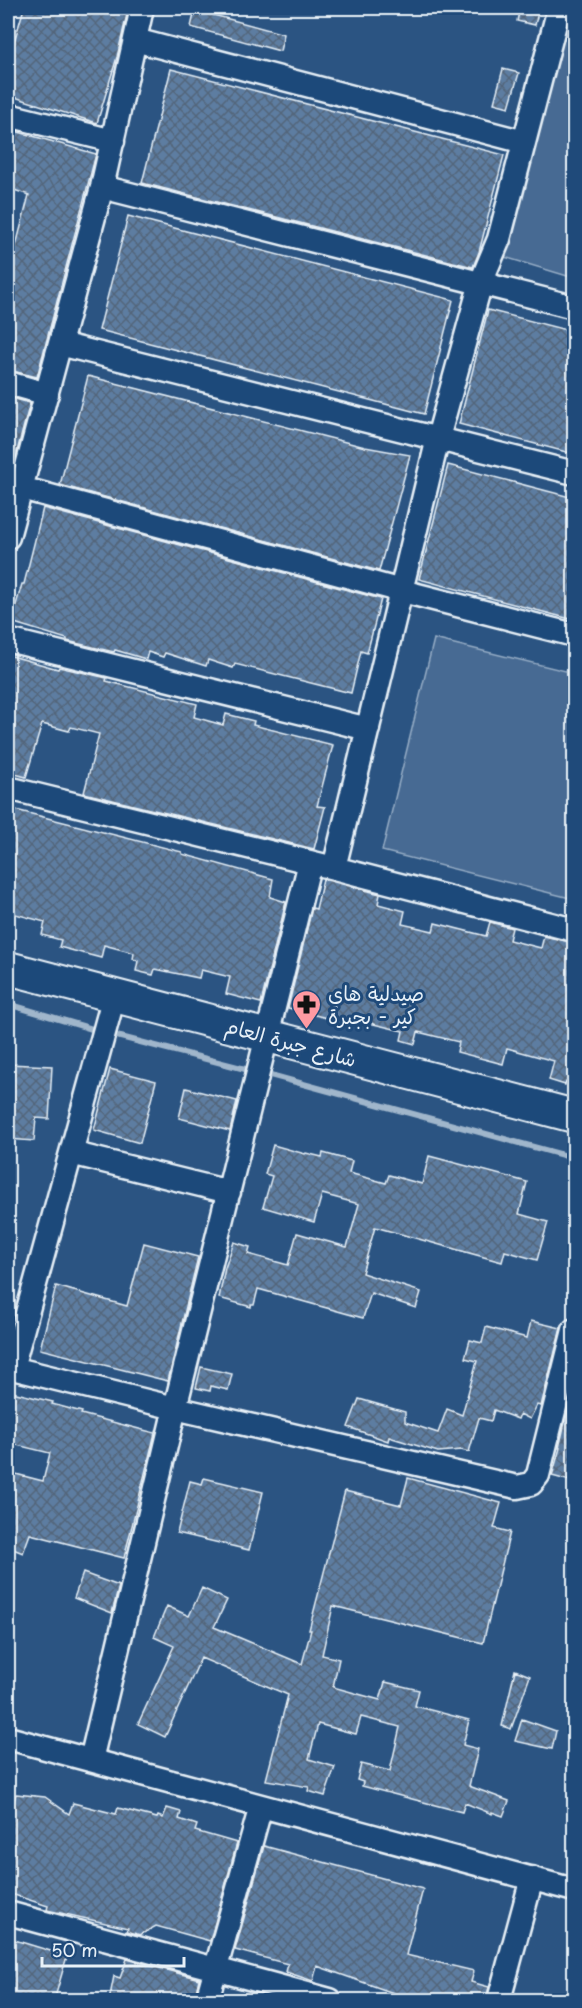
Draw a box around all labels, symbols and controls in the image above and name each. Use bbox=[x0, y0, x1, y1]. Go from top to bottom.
place label: صيدلية هاي كير - بجبرة bbox=[328, 978, 424, 1031]
pharmacy icon: صيدلية هاي كير - بجبرة bbox=[291, 988, 323, 1030]
street label: شارع جبرة العام bbox=[222, 1010, 360, 1076]
scale bar bbox=[42, 1930, 184, 1968]
text: 50 m bbox=[51, 1936, 98, 1963]

